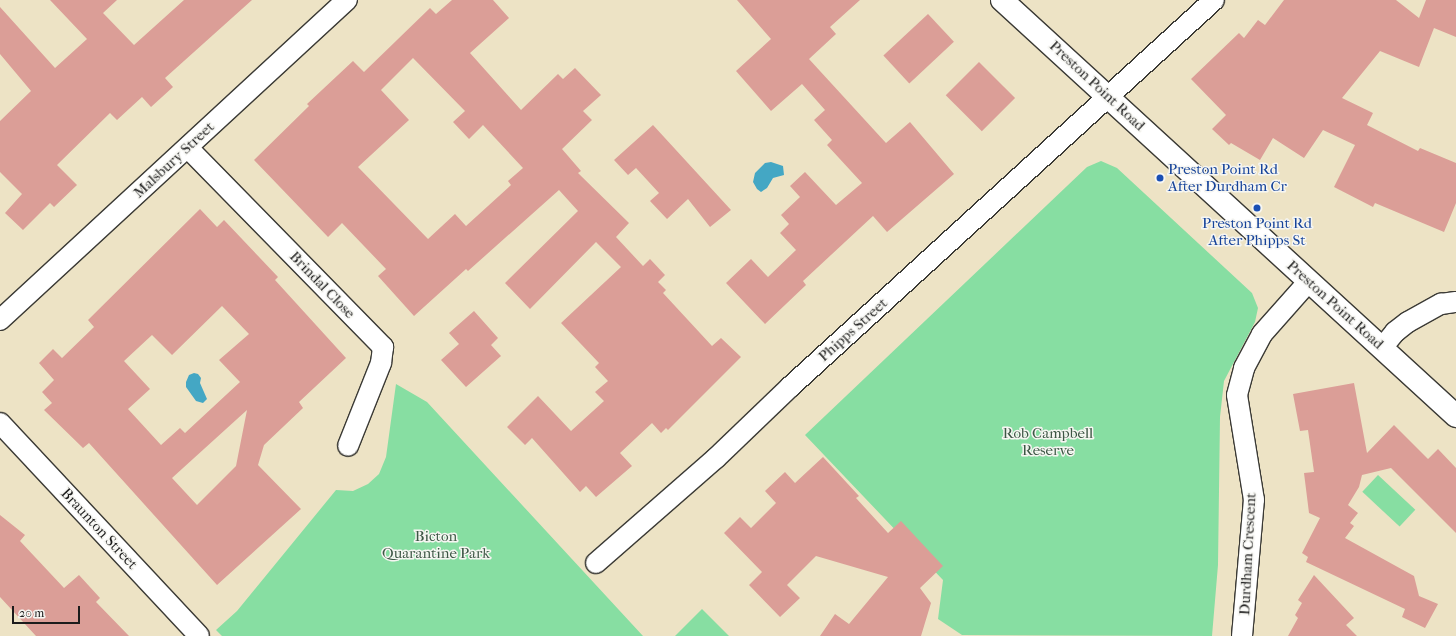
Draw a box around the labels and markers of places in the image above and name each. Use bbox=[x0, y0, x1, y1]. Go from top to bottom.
place label: Preston Point Rd After Durdham Cr bbox=[1168, 160, 1287, 195]
marker: Preston Point Rd After Durdham Cr bbox=[1155, 173, 1165, 183]
marker: Preston Point Rd After Phipps St bbox=[1252, 203, 1262, 213]
place label: Preston Point Rd After Phipps St bbox=[1202, 214, 1312, 249]

